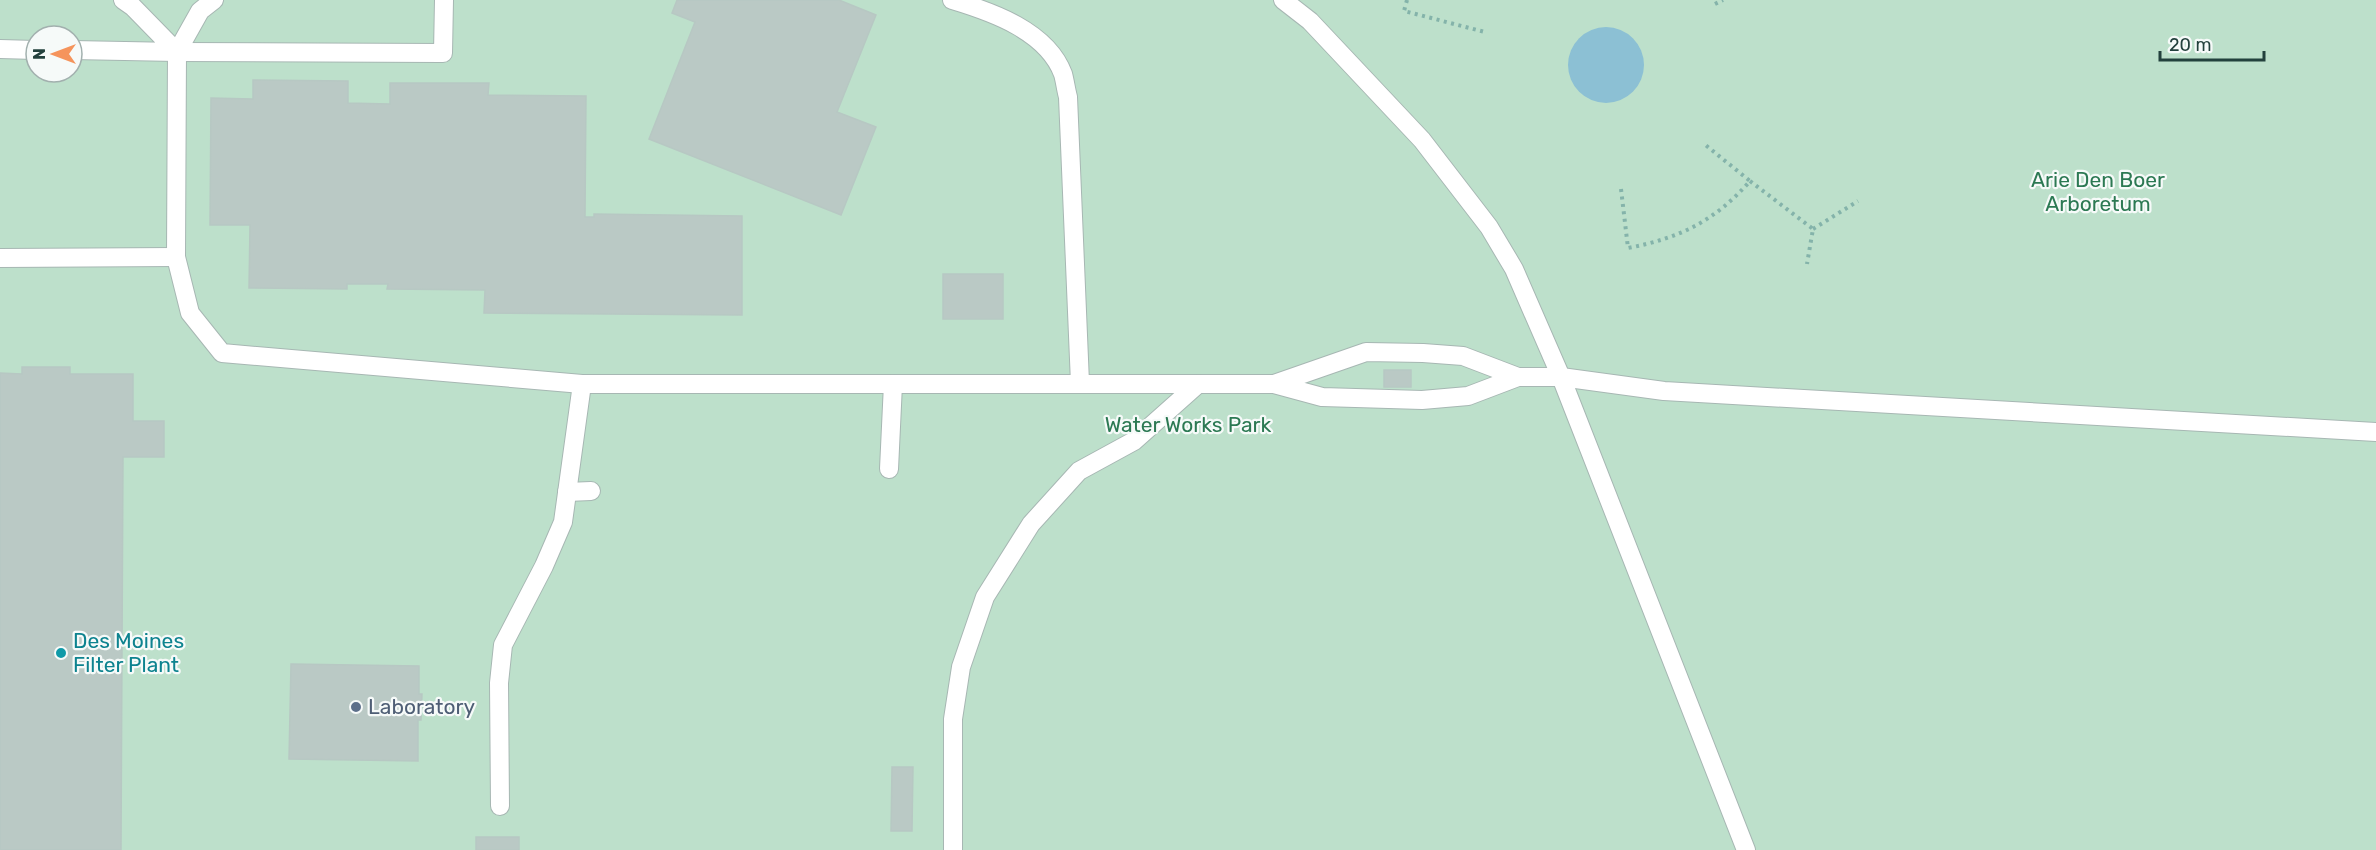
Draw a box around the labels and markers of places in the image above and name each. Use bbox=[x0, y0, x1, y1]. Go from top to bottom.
place label: Des Moines Filter Plant bbox=[73, 628, 184, 677]
marker: Des Moines Filter Plant bbox=[54, 646, 68, 660]
place label: Laboratory bbox=[368, 694, 476, 719]
marker: Laboratory bbox=[349, 700, 363, 714]

